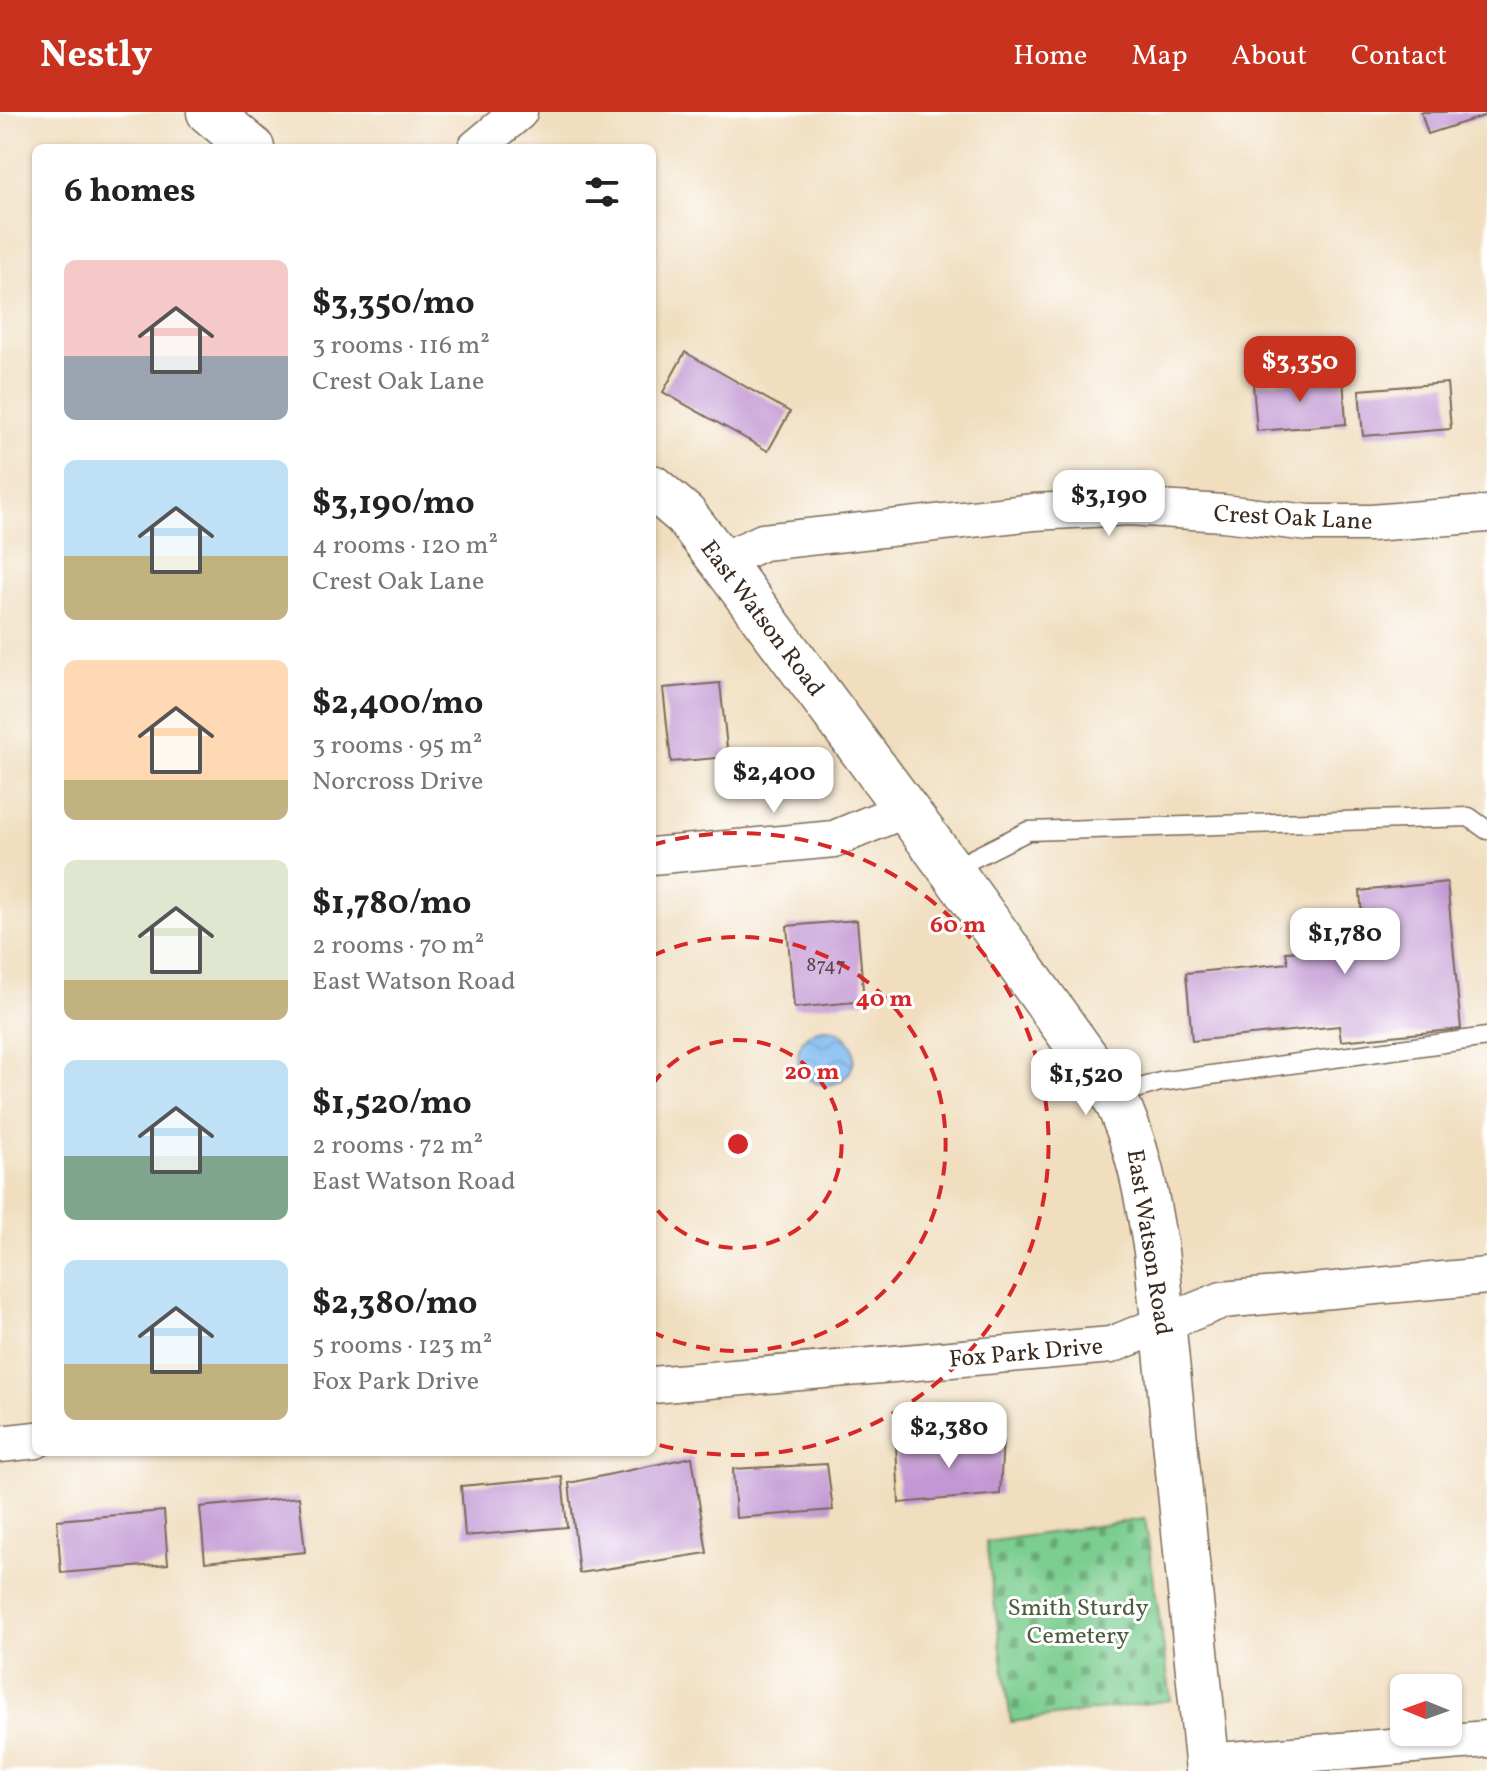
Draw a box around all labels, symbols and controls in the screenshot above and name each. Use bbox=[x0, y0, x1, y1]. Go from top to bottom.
text: Nestly bbox=[40, 30, 153, 83]
text: Home bbox=[1013, 37, 1087, 76]
text: Map bbox=[1131, 37, 1187, 76]
text: About bbox=[1231, 37, 1307, 76]
text: Contact bbox=[1351, 37, 1447, 76]
text: 6 homes bbox=[64, 169, 196, 216]
icon: filters bbox=[580, 170, 624, 214]
text: $3,350/mo bbox=[312, 281, 475, 328]
icon: home bbox=[128, 292, 224, 388]
text: 3 rooms · 116 m² bbox=[312, 328, 490, 364]
pin: $3,350 bbox=[1235, 336, 1365, 404]
text: $3,350 bbox=[1262, 344, 1338, 380]
text: Crest Oak Lane bbox=[312, 364, 484, 400]
pin: $3,190 bbox=[1044, 470, 1174, 538]
text: $3,190 bbox=[1071, 478, 1147, 514]
text: $3,190/mo bbox=[312, 481, 475, 528]
icon: home bbox=[128, 492, 224, 588]
street label: Crest Oak Lane bbox=[1213, 498, 1373, 540]
text: 4 rooms · 120 m² bbox=[312, 528, 498, 564]
street label: East Watson Road bbox=[691, 534, 832, 704]
text: Crest Oak Lane bbox=[312, 564, 484, 600]
text: $2,400/mo bbox=[312, 681, 483, 728]
icon: home bbox=[128, 692, 224, 788]
text: 3 rooms · 95 m² bbox=[312, 728, 482, 764]
pin: $2,400 bbox=[709, 747, 839, 815]
text: $2,400 bbox=[732, 755, 816, 791]
text: Norcross Drive bbox=[312, 764, 483, 800]
text: $1,780/mo bbox=[312, 881, 471, 928]
icon: home bbox=[128, 892, 224, 988]
pin: $1,780 bbox=[1280, 908, 1410, 976]
text: 60 m bbox=[930, 909, 986, 943]
text: $1,780 bbox=[1308, 916, 1382, 952]
text: 2 rooms · 70 m² bbox=[312, 928, 484, 964]
house number: 8747 bbox=[806, 952, 846, 980]
text: East Watson Road bbox=[312, 964, 516, 1000]
text: 40 m bbox=[856, 983, 912, 1017]
pin: $1,520 bbox=[1021, 1049, 1151, 1117]
text: 20 m bbox=[784, 1056, 840, 1090]
text: $1,520 bbox=[1049, 1057, 1123, 1093]
text: $1,520/mo bbox=[312, 1081, 472, 1128]
icon: home bbox=[128, 1092, 224, 1188]
text: 2 rooms · 72 m² bbox=[312, 1128, 483, 1164]
centre of rings bbox=[724, 1130, 752, 1158]
street label: East Watson Road bbox=[1117, 1147, 1180, 1338]
text: East Watson Road bbox=[312, 1164, 516, 1200]
text: $2,380/mo bbox=[312, 1281, 477, 1328]
icon: home bbox=[128, 1292, 224, 1388]
text: 5 rooms · 123 m² bbox=[312, 1328, 492, 1364]
street label: Fox Park Drive bbox=[948, 1330, 1105, 1378]
text: Fox Park Drive bbox=[312, 1364, 479, 1400]
pin: $2,380 bbox=[884, 1402, 1014, 1470]
text: $2,380 bbox=[910, 1410, 988, 1446]
park label: Smith Sturdy Cemetery bbox=[1007, 1592, 1149, 1654]
north arrow bbox=[1390, 1674, 1462, 1746]
map controls bbox=[1390, 1674, 1462, 1746]

